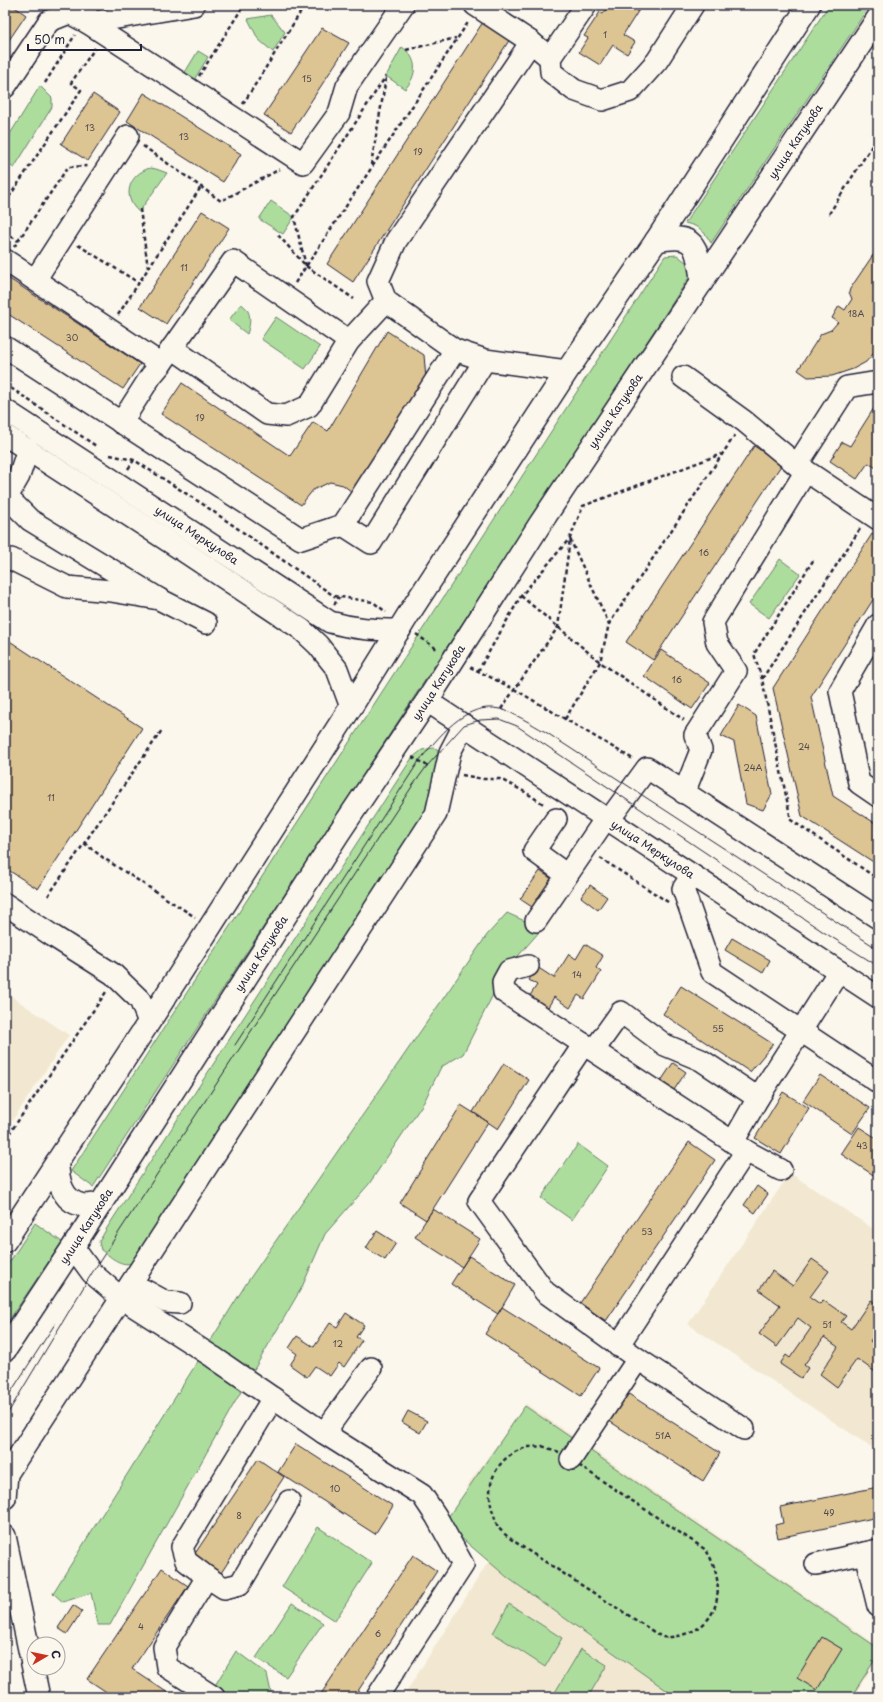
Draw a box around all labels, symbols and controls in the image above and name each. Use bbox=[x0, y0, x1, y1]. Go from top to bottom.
scale bar bbox=[28, 26, 141, 52]
house number: 1 bbox=[603, 27, 607, 41]
text: 50 m bbox=[34, 30, 65, 48]
house number: 15 bbox=[302, 71, 312, 85]
street label: улица Катукова bbox=[764, 100, 826, 182]
house number: 13 bbox=[85, 120, 95, 134]
house number: 13 bbox=[179, 129, 189, 143]
house number: 19 bbox=[413, 144, 423, 158]
house number: 11 bbox=[180, 260, 188, 274]
house number: 18А bbox=[848, 306, 864, 320]
house number: 30 bbox=[66, 330, 79, 344]
street label: улица Катукова bbox=[584, 370, 646, 452]
house number: 19 bbox=[195, 410, 205, 424]
street label: улица Меркулова bbox=[152, 501, 242, 568]
house number: 16 bbox=[699, 545, 709, 559]
street label: улица Катукова bbox=[407, 641, 469, 724]
house number: 16 bbox=[672, 672, 682, 686]
house number: 24 bbox=[798, 739, 810, 753]
house number: 24А bbox=[744, 760, 763, 774]
house number: 11 bbox=[47, 790, 55, 804]
street label: улица Меркулова bbox=[608, 815, 698, 882]
street label: улица Катукова bbox=[230, 912, 292, 995]
house number: 14 bbox=[572, 967, 582, 981]
house number: 55 bbox=[712, 1021, 724, 1035]
house number: 43 bbox=[856, 1138, 868, 1152]
street label: улица Катукова bbox=[55, 1185, 117, 1267]
house number: 53 bbox=[641, 1224, 653, 1238]
house number: 51 bbox=[822, 1317, 832, 1331]
house number: 12 bbox=[333, 1336, 343, 1350]
house number: 51А bbox=[655, 1428, 671, 1442]
house number: 10 bbox=[330, 1481, 341, 1495]
house number: 49 bbox=[823, 1505, 835, 1519]
house number: 8 bbox=[236, 1508, 242, 1522]
house number: 4 bbox=[138, 1619, 144, 1633]
house number: 6 bbox=[375, 1626, 381, 1640]
north arrow bbox=[26, 1636, 66, 1676]
text: С bbox=[47, 1649, 65, 1660]

